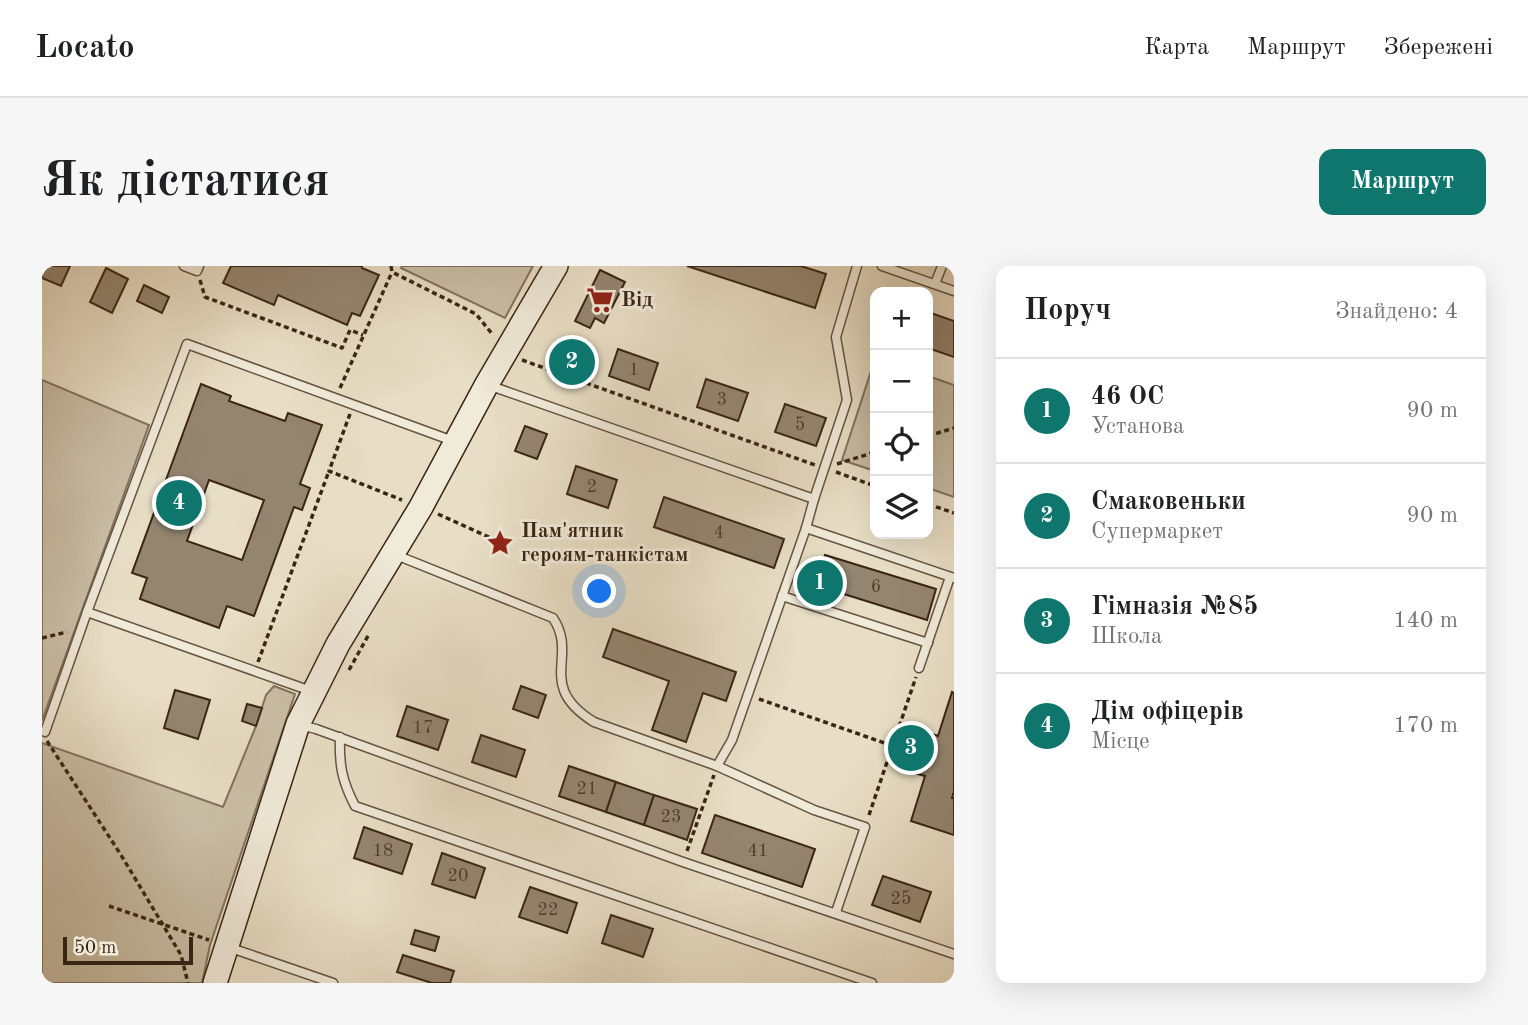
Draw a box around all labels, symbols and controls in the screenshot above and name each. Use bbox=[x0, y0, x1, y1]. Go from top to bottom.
text: Locato bbox=[35, 32, 135, 65]
text: Карта bbox=[1144, 36, 1209, 60]
text: Маршрут bbox=[1247, 36, 1346, 60]
text: Збережені bbox=[1384, 36, 1493, 60]
button: Маршрут bbox=[1319, 149, 1486, 215]
text: Як дістатися bbox=[42, 158, 330, 207]
supermarket icon: Від bbox=[585, 285, 615, 315]
map controls bbox=[870, 287, 933, 539]
button: + bbox=[870, 287, 933, 350]
place label: Від bbox=[621, 290, 653, 311]
text: Поруч bbox=[1024, 296, 1111, 326]
text: Знайдено: 4 bbox=[1335, 300, 1458, 323]
pin: 2 bbox=[549, 336, 595, 388]
button: − bbox=[870, 350, 933, 413]
house number: 1 bbox=[629, 361, 639, 379]
text: 46 ОС bbox=[1091, 384, 1164, 410]
house number: 3 bbox=[717, 391, 727, 409]
text: 1 bbox=[1040, 399, 1054, 422]
text: 90 m bbox=[1407, 399, 1458, 422]
button: locate bbox=[870, 413, 933, 476]
text: Установа bbox=[1091, 415, 1184, 438]
house number: 5 bbox=[795, 416, 805, 434]
button: layers bbox=[870, 476, 933, 539]
pin: 4 bbox=[156, 477, 202, 529]
house number: 2 bbox=[587, 478, 597, 496]
text: Смаковеньки bbox=[1091, 489, 1246, 515]
text: 2 bbox=[1040, 504, 1054, 527]
text: 90 m bbox=[1407, 504, 1458, 527]
text: Супермаркет bbox=[1091, 520, 1223, 543]
place label: Пам'ятник героям-танкістам bbox=[521, 521, 689, 566]
house number: 4 bbox=[714, 524, 724, 542]
place icon: Пам'ятник героям-танкістам bbox=[485, 528, 515, 558]
pin: 1 bbox=[797, 557, 843, 609]
your location bbox=[582, 574, 616, 608]
house number: 6 bbox=[871, 578, 881, 596]
text: Гімназія №85 bbox=[1091, 594, 1258, 620]
text: 3 bbox=[1040, 609, 1054, 632]
text: 140 m bbox=[1393, 609, 1458, 632]
text: Школа bbox=[1091, 625, 1162, 648]
text: Дім офіцерів bbox=[1091, 699, 1244, 725]
text: 4 bbox=[1040, 714, 1054, 737]
text: 170 m bbox=[1393, 714, 1458, 737]
house number: 17 bbox=[413, 719, 433, 737]
pin: 3 bbox=[888, 722, 934, 774]
text: Місце bbox=[1091, 730, 1150, 753]
house number: 21 bbox=[577, 780, 597, 798]
house number: 23 bbox=[661, 808, 681, 826]
house number: 18 bbox=[373, 842, 393, 860]
house number: 41 bbox=[748, 842, 768, 860]
house number: 20 bbox=[448, 867, 468, 885]
house number: 25 bbox=[891, 890, 911, 908]
house number: 22 bbox=[538, 901, 558, 919]
scale bar bbox=[63, 934, 192, 966]
text: 50 m bbox=[74, 939, 116, 958]

